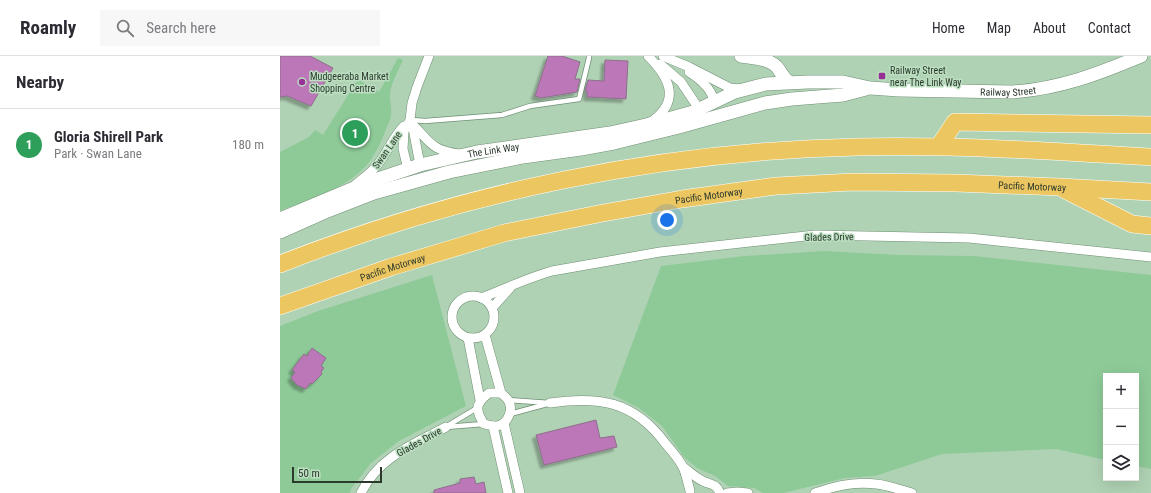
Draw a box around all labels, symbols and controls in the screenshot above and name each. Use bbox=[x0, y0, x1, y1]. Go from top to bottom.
search box bbox=[100, 10, 380, 46]
text: Roamly bbox=[20, 16, 76, 39]
icon: search bbox=[114, 17, 136, 39]
text: Search here bbox=[146, 19, 216, 37]
text: Home bbox=[932, 20, 965, 36]
text: Map bbox=[987, 20, 1011, 36]
text: About bbox=[1033, 20, 1066, 36]
text: Contact bbox=[1088, 20, 1131, 36]
place label: Railway Street near The Link Way bbox=[890, 65, 962, 88]
place label: Mudgeeraba Market Shopping Centre bbox=[310, 71, 389, 94]
marker: Railway Street near The Link Way bbox=[877, 71, 887, 81]
text: Nearby bbox=[16, 72, 64, 92]
marker: Mudgeeraba Market Shopping Centre bbox=[297, 77, 307, 87]
street label: Railway Street bbox=[980, 84, 1037, 98]
pin: 1 bbox=[342, 118, 368, 148]
text: Gloria Shirell Park bbox=[54, 128, 163, 146]
street label: Swan Lane bbox=[370, 129, 404, 171]
text: 1 bbox=[26, 137, 32, 152]
text: 180 m bbox=[232, 137, 264, 152]
street label: The Link Way bbox=[466, 141, 520, 160]
text: Park · Swan Lane bbox=[54, 146, 142, 161]
street label: Pacific Motorway bbox=[998, 179, 1066, 193]
street label: Pacific Motorway bbox=[674, 185, 743, 206]
your location bbox=[657, 210, 677, 230]
street label: Glades Drive bbox=[804, 231, 854, 243]
street label: Pacific Motorway bbox=[358, 252, 426, 283]
map controls bbox=[1103, 373, 1139, 481]
button: + bbox=[1103, 373, 1139, 409]
button: − bbox=[1103, 409, 1139, 445]
street label: Glades Drive bbox=[395, 425, 444, 459]
button: layers bbox=[1103, 445, 1139, 481]
scale bar bbox=[292, 465, 382, 484]
text: 50 m bbox=[298, 467, 320, 480]

